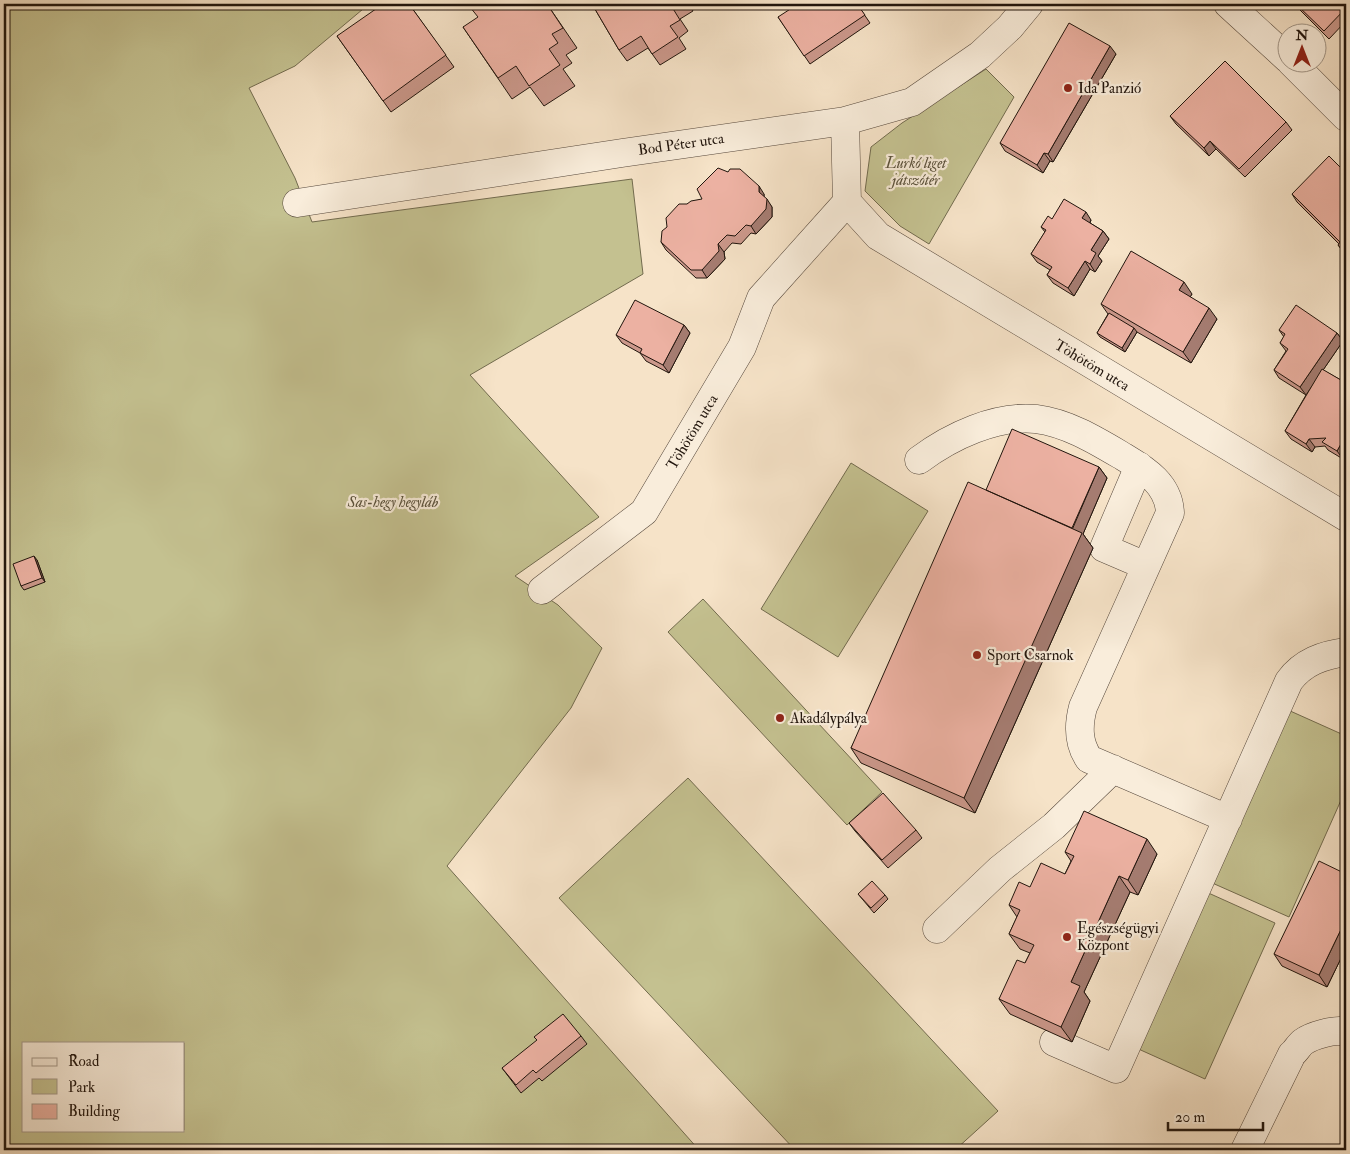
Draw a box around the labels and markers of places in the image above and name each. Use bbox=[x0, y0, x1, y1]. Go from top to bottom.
place label: Ida Panzió bbox=[1078, 79, 1141, 98]
marker: Ida Panzió bbox=[1062, 82, 1074, 94]
place label: Sport Csarnok bbox=[987, 646, 1074, 666]
marker: Sport Csarnok bbox=[971, 649, 983, 661]
place label: Akadálypálya bbox=[789, 709, 868, 729]
marker: Akadálypálya bbox=[774, 712, 786, 724]
place label: Egészségügyi Központ bbox=[1077, 919, 1159, 956]
marker: Egészségügyi Központ bbox=[1061, 931, 1073, 943]

